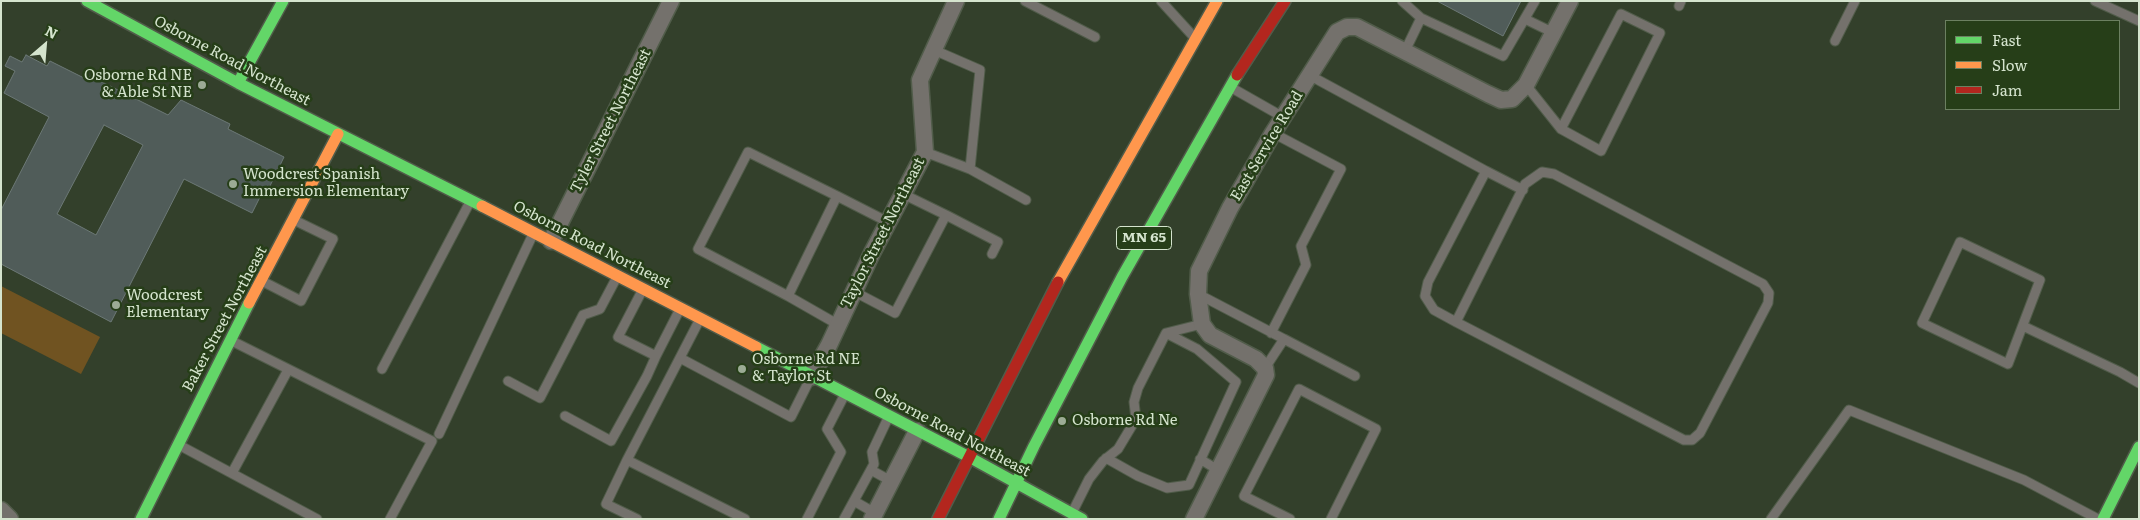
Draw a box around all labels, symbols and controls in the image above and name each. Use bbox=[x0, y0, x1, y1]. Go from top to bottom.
street label: Osborne Road Northeast bbox=[151, 12, 313, 110]
north arrow bbox=[20, 20, 70, 70]
text: N bbox=[42, 20, 62, 43]
legend bbox=[1945, 20, 2120, 110]
text: Fast bbox=[1992, 28, 2021, 51]
street label: Tyler Street Northeast bbox=[567, 46, 655, 196]
text: Slow bbox=[1992, 53, 2027, 76]
place label: Osborne Rd NE & Able St NE bbox=[84, 67, 192, 102]
text: Jam bbox=[1992, 78, 2022, 101]
marker: Osborne Rd NE & Able St NE bbox=[196, 79, 208, 91]
street label: East Service Road bbox=[1227, 88, 1307, 204]
street label: Taylor Street Northeast bbox=[837, 155, 929, 311]
place label: Woodcrest Spanish Immersion Elementary bbox=[243, 166, 409, 201]
marker: Woodcrest Spanish Immersion Elementary bbox=[227, 178, 239, 190]
street label: Osborne Road Northeast bbox=[510, 197, 674, 293]
road number: MN 65 bbox=[1116, 227, 1172, 250]
street label: Baker Street Northeast bbox=[179, 243, 271, 395]
place label: Woodcrest Elementary bbox=[126, 287, 209, 322]
marker: Woodcrest Elementary bbox=[110, 299, 122, 311]
place label: Osborne Rd NE & Taylor St bbox=[752, 351, 860, 386]
marker: Osborne Rd NE & Taylor St bbox=[736, 363, 748, 375]
street label: Osborne Road Northeast bbox=[871, 383, 1033, 481]
place label: Osborne Rd Ne bbox=[1072, 412, 1178, 430]
marker: Osborne Rd Ne bbox=[1056, 415, 1068, 427]

